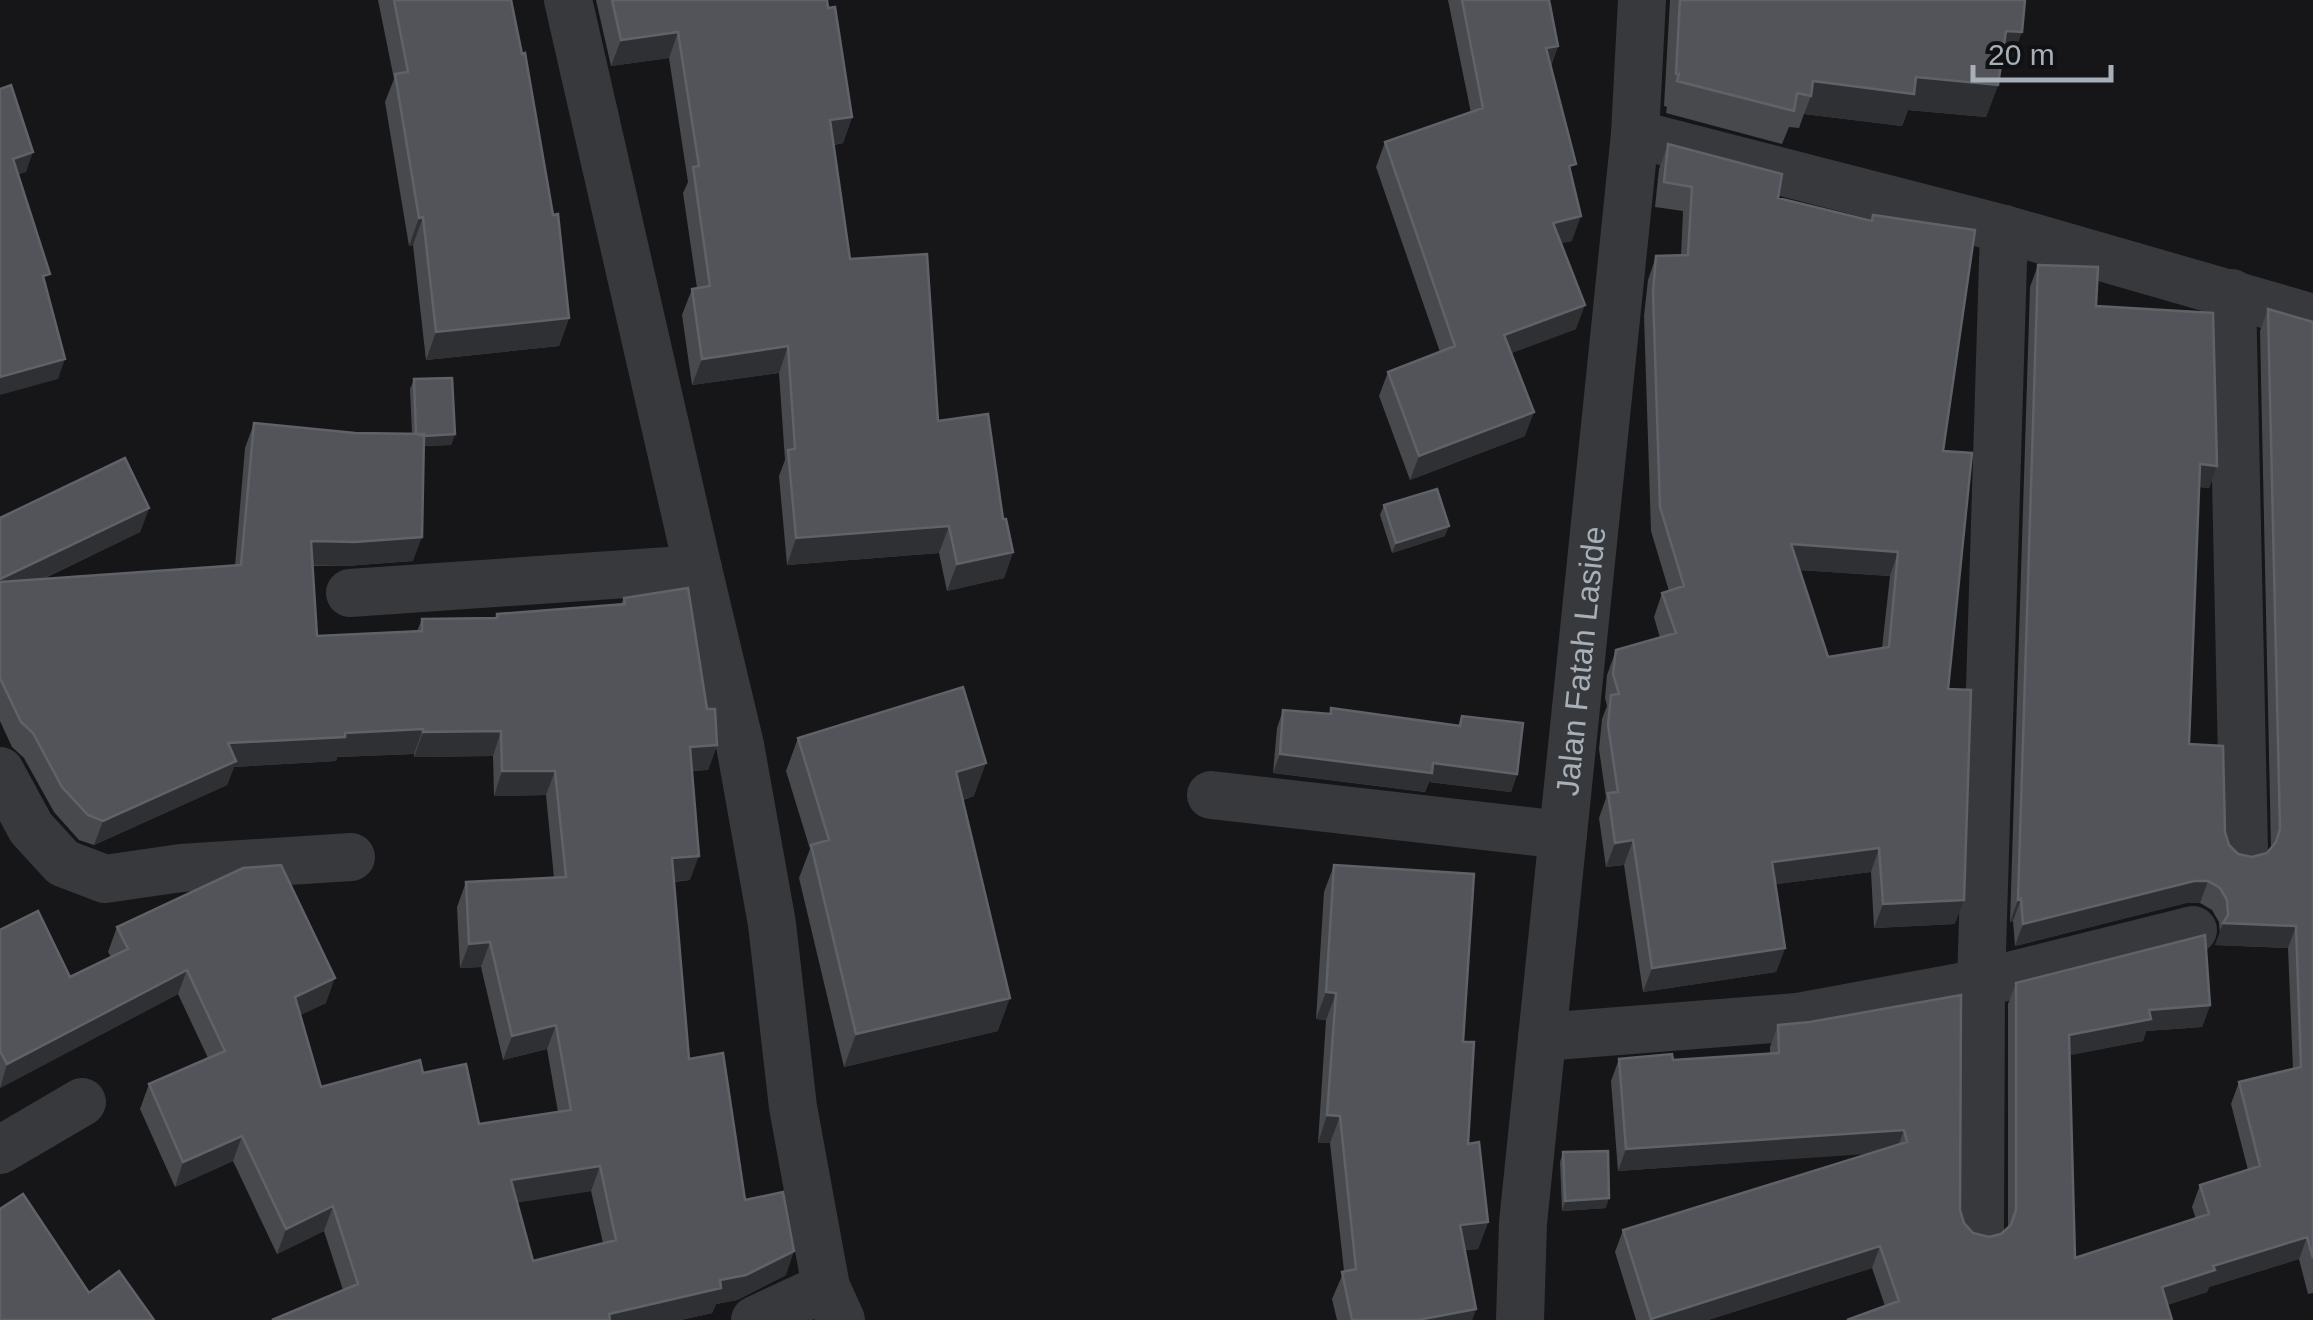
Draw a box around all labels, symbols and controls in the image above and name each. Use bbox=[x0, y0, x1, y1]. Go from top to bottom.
scale bar bbox=[1973, 20, 2110, 82]
text: 20 m bbox=[1988, 38, 2055, 71]
street label: Jalan Fatah Laside bbox=[1549, 525, 1613, 797]

